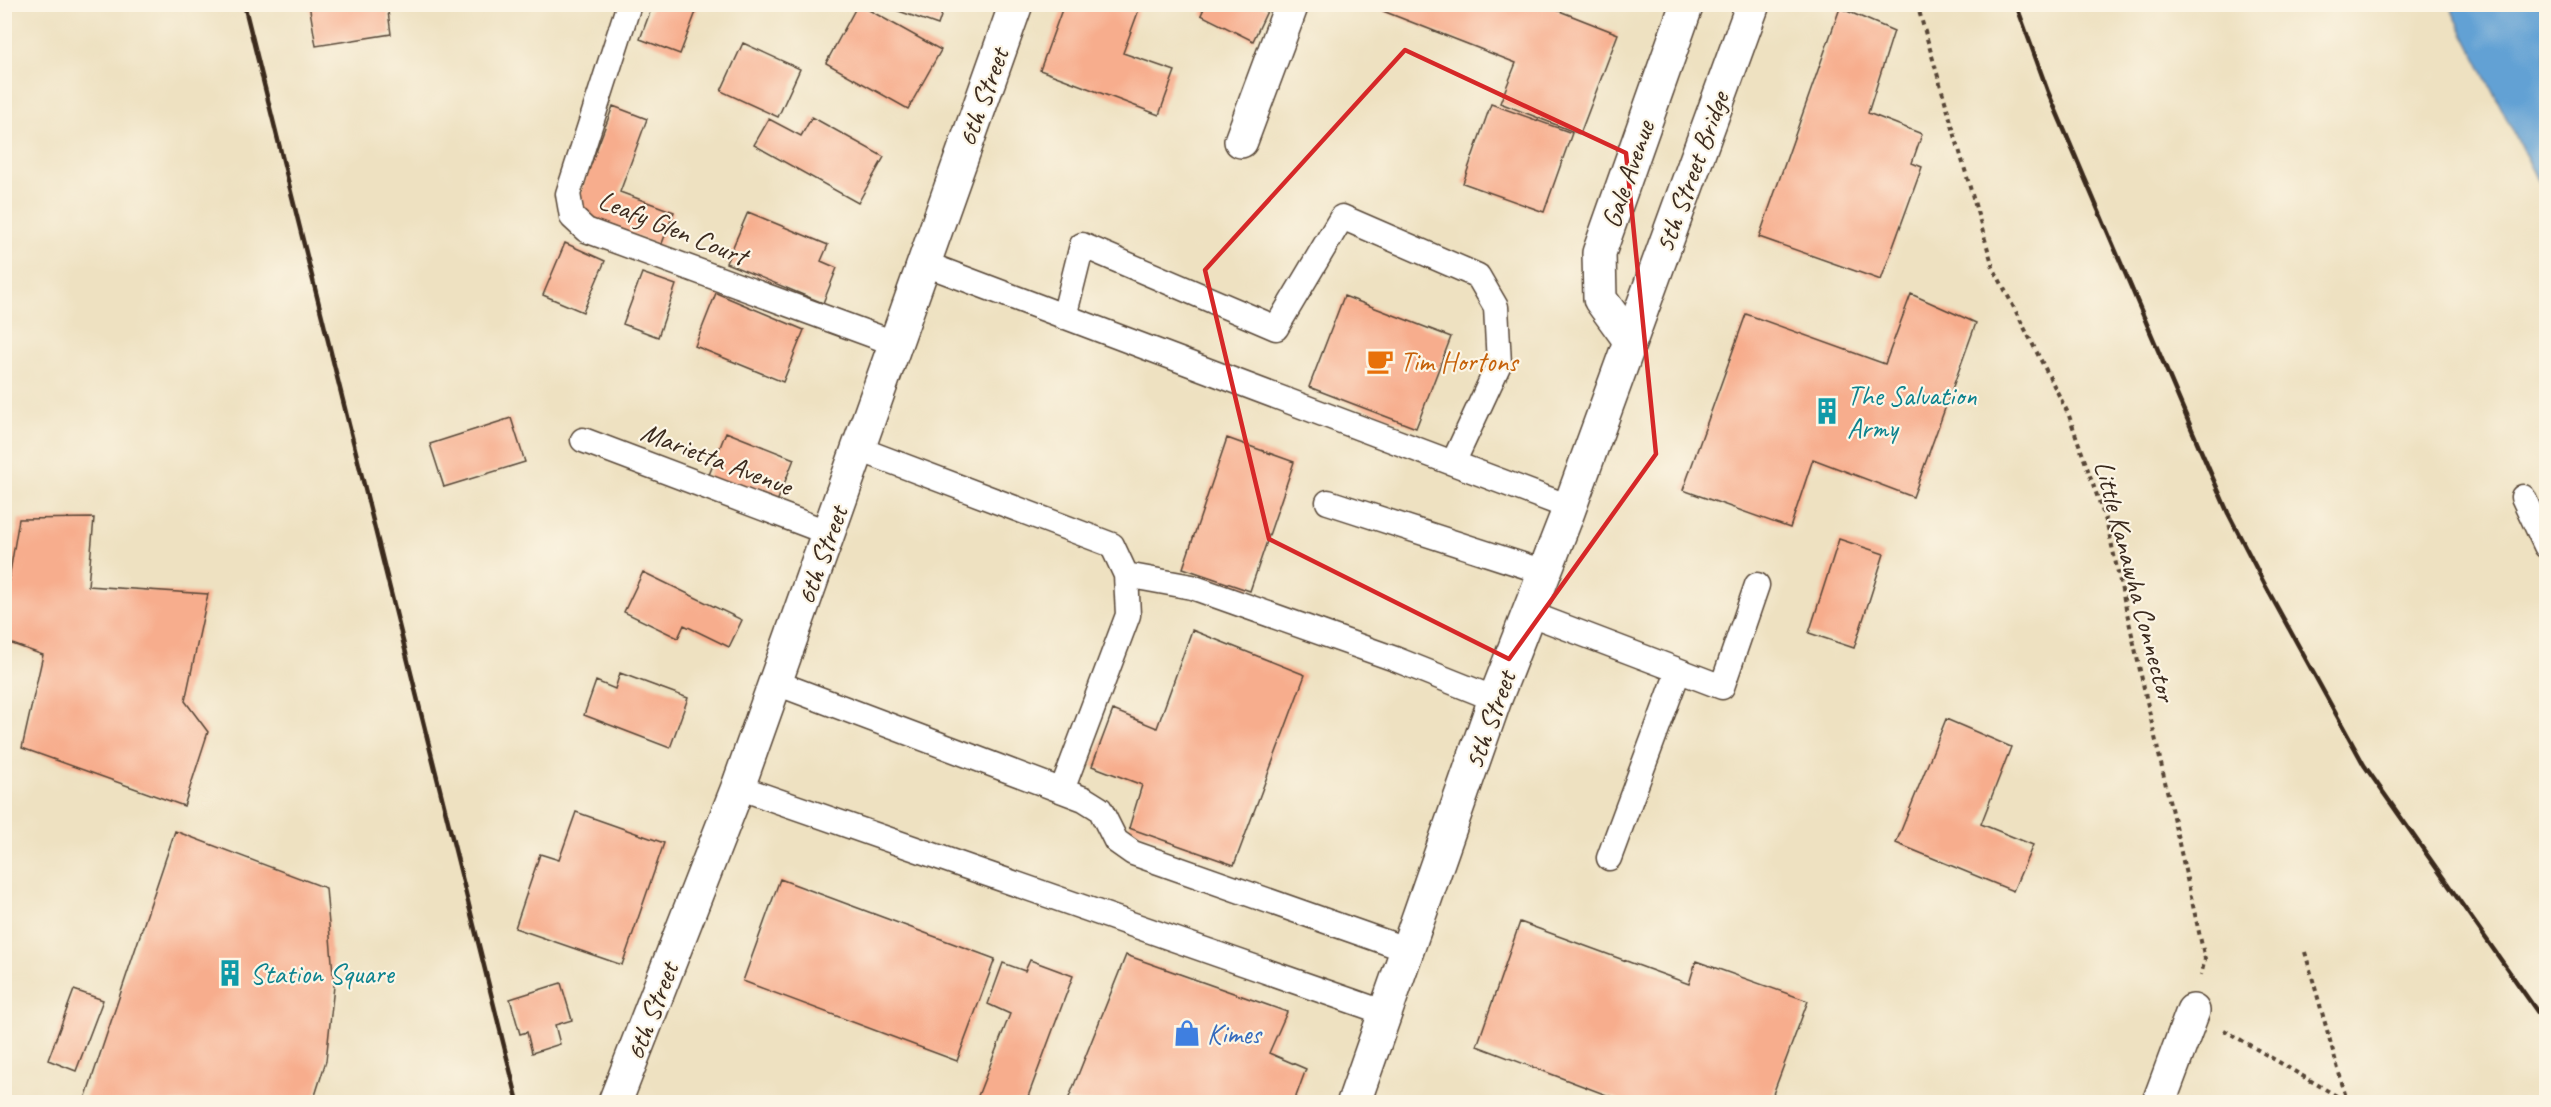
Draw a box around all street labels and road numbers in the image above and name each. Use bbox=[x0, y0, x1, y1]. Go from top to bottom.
street label: 6th Street bbox=[949, 41, 1017, 151]
street label: 5th Street Bridge bbox=[1646, 85, 1737, 257]
street label: Gale Avenue bbox=[1593, 114, 1663, 232]
street label: Leafy Glen Court bbox=[593, 182, 756, 274]
street label: Marietta Avenue bbox=[636, 414, 799, 504]
street label: Little Kanawha Connector bbox=[2087, 457, 2185, 707]
street label: 6th Street bbox=[788, 499, 856, 609]
street label: 5th Street bbox=[1456, 664, 1524, 774]
street label: 6th Street bbox=[617, 955, 687, 1065]

